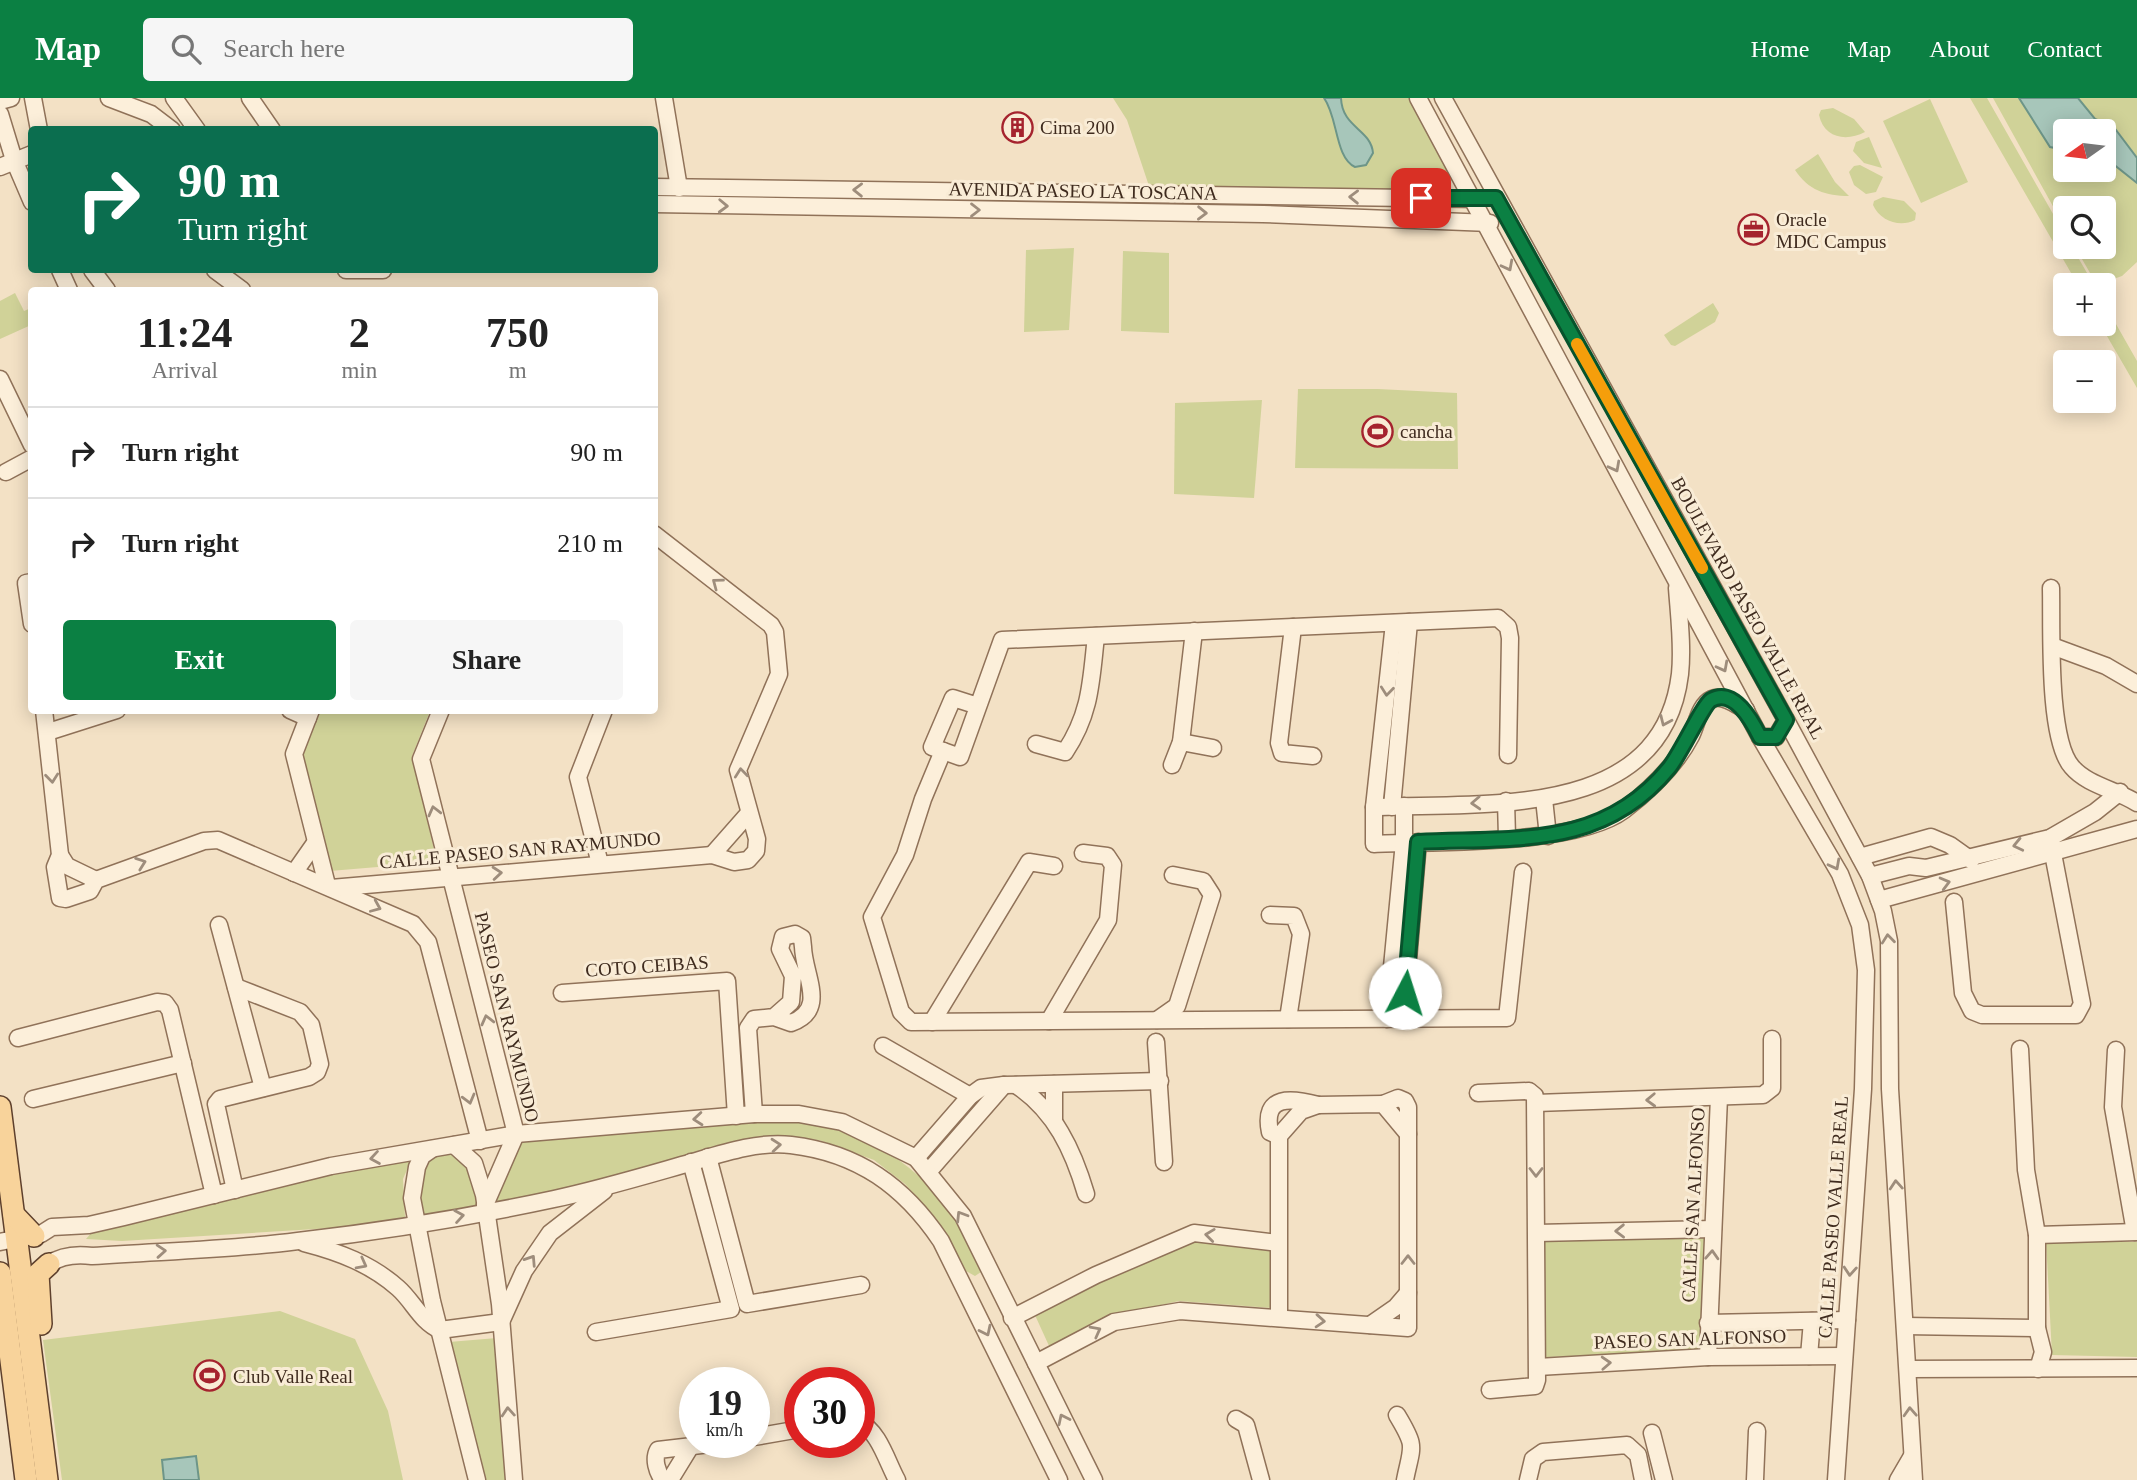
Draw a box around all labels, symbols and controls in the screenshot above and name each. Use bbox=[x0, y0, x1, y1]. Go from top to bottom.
search box bbox=[143, 18, 633, 81]
icon: search bbox=[167, 30, 205, 68]
text: Map bbox=[35, 31, 101, 67]
text: Search here bbox=[223, 34, 345, 63]
text: Home bbox=[1751, 36, 1809, 62]
text: Map bbox=[1847, 36, 1891, 62]
text: About bbox=[1929, 36, 1989, 62]
text: Contact bbox=[2027, 36, 2102, 62]
building icon: Cima 200 bbox=[1000, 110, 1034, 144]
place label: Cima 200 bbox=[1040, 117, 1114, 138]
north arrow bbox=[2053, 119, 2116, 182]
map controls bbox=[2053, 119, 2116, 413]
text: 90 m bbox=[178, 153, 280, 208]
icon: right bbox=[63, 154, 154, 245]
pin bbox=[1391, 168, 1451, 228]
street label: AVENIDA PASEO LA TOSCANA bbox=[948, 178, 1218, 204]
icon: arrive bbox=[1402, 179, 1440, 217]
one-way arrow bbox=[852, 182, 862, 198]
one-way arrow bbox=[1349, 189, 1359, 205]
button: search bbox=[2053, 196, 2116, 259]
one-way arrow bbox=[718, 198, 728, 214]
one-way arrow bbox=[970, 202, 980, 218]
one-way arrow bbox=[1197, 205, 1208, 221]
place label: Oracle MDC Campus bbox=[1776, 209, 1886, 252]
text: Turn right bbox=[178, 211, 308, 247]
office icon: Oracle MDC Campus bbox=[1736, 213, 1770, 247]
one-way arrow bbox=[1499, 259, 1513, 272]
button: + bbox=[2053, 273, 2116, 336]
text: 11:24 bbox=[137, 310, 233, 356]
text: 2 bbox=[349, 310, 370, 356]
text: 750 bbox=[486, 310, 549, 356]
button: − bbox=[2053, 350, 2116, 413]
text: Arrival bbox=[152, 358, 218, 383]
text: min bbox=[341, 358, 377, 383]
text: m bbox=[509, 358, 527, 383]
sports icon: cancha bbox=[1360, 414, 1394, 448]
place label: cancha bbox=[1400, 421, 1453, 442]
icon: right bbox=[63, 434, 101, 472]
text: Turn right bbox=[122, 438, 239, 467]
text: 90 m bbox=[570, 438, 623, 467]
one-way arrow bbox=[1607, 460, 1620, 472]
street label: BOULEVARD PASEO VALLE REAL bbox=[1667, 473, 1829, 743]
icon: right bbox=[63, 525, 101, 563]
text: Turn right bbox=[122, 529, 239, 558]
text: 210 m bbox=[557, 529, 623, 558]
one-way arrow bbox=[712, 579, 724, 592]
button: Exit bbox=[63, 620, 336, 700]
button: Share bbox=[350, 620, 623, 700]
one-way arrow bbox=[1715, 660, 1728, 672]
one-way arrow bbox=[1379, 685, 1394, 697]
one-way arrow bbox=[1659, 714, 1673, 727]
one-way arrow bbox=[734, 768, 749, 779]
one-way arrow bbox=[45, 772, 60, 784]
one-way arrow bbox=[1470, 795, 1481, 810]
one-way arrow bbox=[428, 805, 442, 817]
street label: CALLE PASEO SAN RAYMUNDO bbox=[379, 827, 661, 873]
one-way arrow bbox=[2012, 837, 2024, 852]
one-way arrow bbox=[135, 858, 147, 872]
one-way arrow bbox=[1827, 858, 1841, 870]
one-way arrow bbox=[492, 866, 503, 881]
one-way arrow bbox=[1939, 876, 1951, 891]
one-way arrow bbox=[369, 899, 381, 913]
street label: PASEO SAN RAYMUNDO bbox=[471, 910, 543, 1124]
one-way arrow bbox=[1881, 933, 1896, 945]
street label: COTO CEIBAS bbox=[585, 951, 709, 981]
position arrow bbox=[1368, 956, 1442, 1030]
one-way arrow bbox=[481, 1014, 495, 1026]
one-way arrow bbox=[1645, 1092, 1656, 1107]
one-way arrow bbox=[461, 1093, 475, 1105]
street label: CALLE PASEO VALLE REAL bbox=[1814, 1095, 1852, 1339]
street label: CALLE SAN ALFONSO bbox=[1677, 1107, 1709, 1303]
one-way arrow bbox=[692, 1111, 703, 1126]
one-way arrow bbox=[771, 1138, 782, 1153]
one-way arrow bbox=[370, 1150, 381, 1165]
one-way arrow bbox=[1528, 1167, 1544, 1177]
one-way arrow bbox=[1889, 1179, 1904, 1190]
one-way arrow bbox=[453, 1209, 465, 1224]
one-way arrow bbox=[957, 1210, 970, 1223]
one-way arrow bbox=[1614, 1223, 1625, 1239]
one-way arrow bbox=[1204, 1228, 1215, 1243]
one-way arrow bbox=[155, 1244, 166, 1259]
one-way arrow bbox=[1704, 1249, 1719, 1260]
one-way arrow bbox=[1400, 1254, 1416, 1265]
one-way arrow bbox=[354, 1255, 367, 1269]
one-way arrow bbox=[523, 1255, 536, 1268]
one-way arrow bbox=[1843, 1266, 1858, 1277]
one-way arrow bbox=[1315, 1314, 1326, 1329]
one-way arrow bbox=[977, 1324, 991, 1336]
street label: PASEO SAN ALFONSO bbox=[1593, 1325, 1787, 1353]
one-way arrow bbox=[1089, 1326, 1101, 1340]
one-way arrow bbox=[1600, 1356, 1611, 1371]
sports icon: Club Valle Real bbox=[193, 1359, 227, 1393]
place label: Club Valle Real bbox=[233, 1366, 353, 1387]
speed limit sign: 30 bbox=[784, 1367, 875, 1458]
text: 19 bbox=[707, 1384, 742, 1423]
one-way arrow bbox=[501, 1406, 516, 1417]
one-way arrow bbox=[1902, 1406, 1917, 1417]
one-way arrow bbox=[1058, 1414, 1072, 1426]
text: km/h bbox=[706, 1420, 743, 1440]

